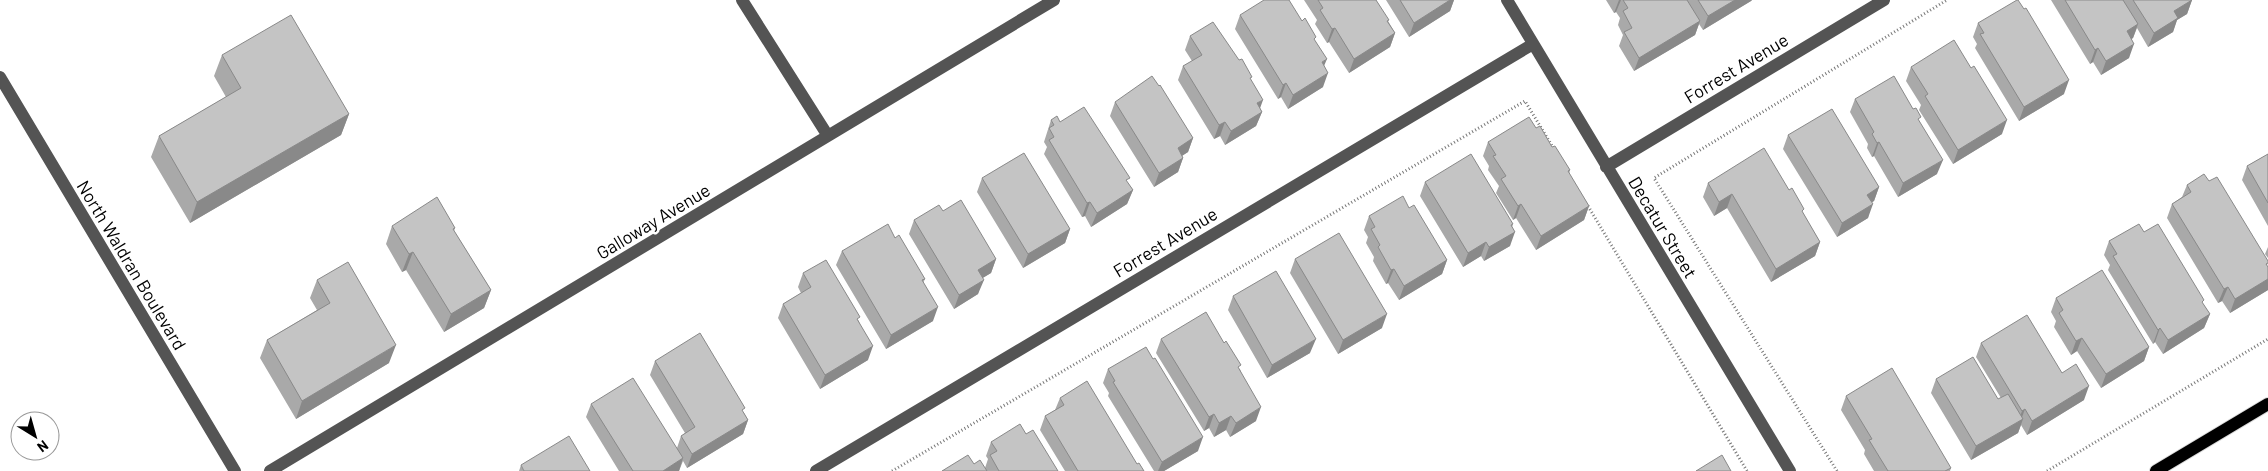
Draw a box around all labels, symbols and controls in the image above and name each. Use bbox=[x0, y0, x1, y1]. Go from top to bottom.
street label: Forrest Avenue bbox=[1680, 28, 1792, 108]
street label: Decatur Street bbox=[1624, 172, 1702, 282]
street label: North Waldran Boulevard bbox=[73, 176, 191, 354]
street label: Galloway Avenue bbox=[592, 178, 714, 264]
street label: Forrest Avenue bbox=[1109, 202, 1221, 282]
north arrow bbox=[10, 411, 60, 461]
text: N bbox=[34, 437, 52, 456]

